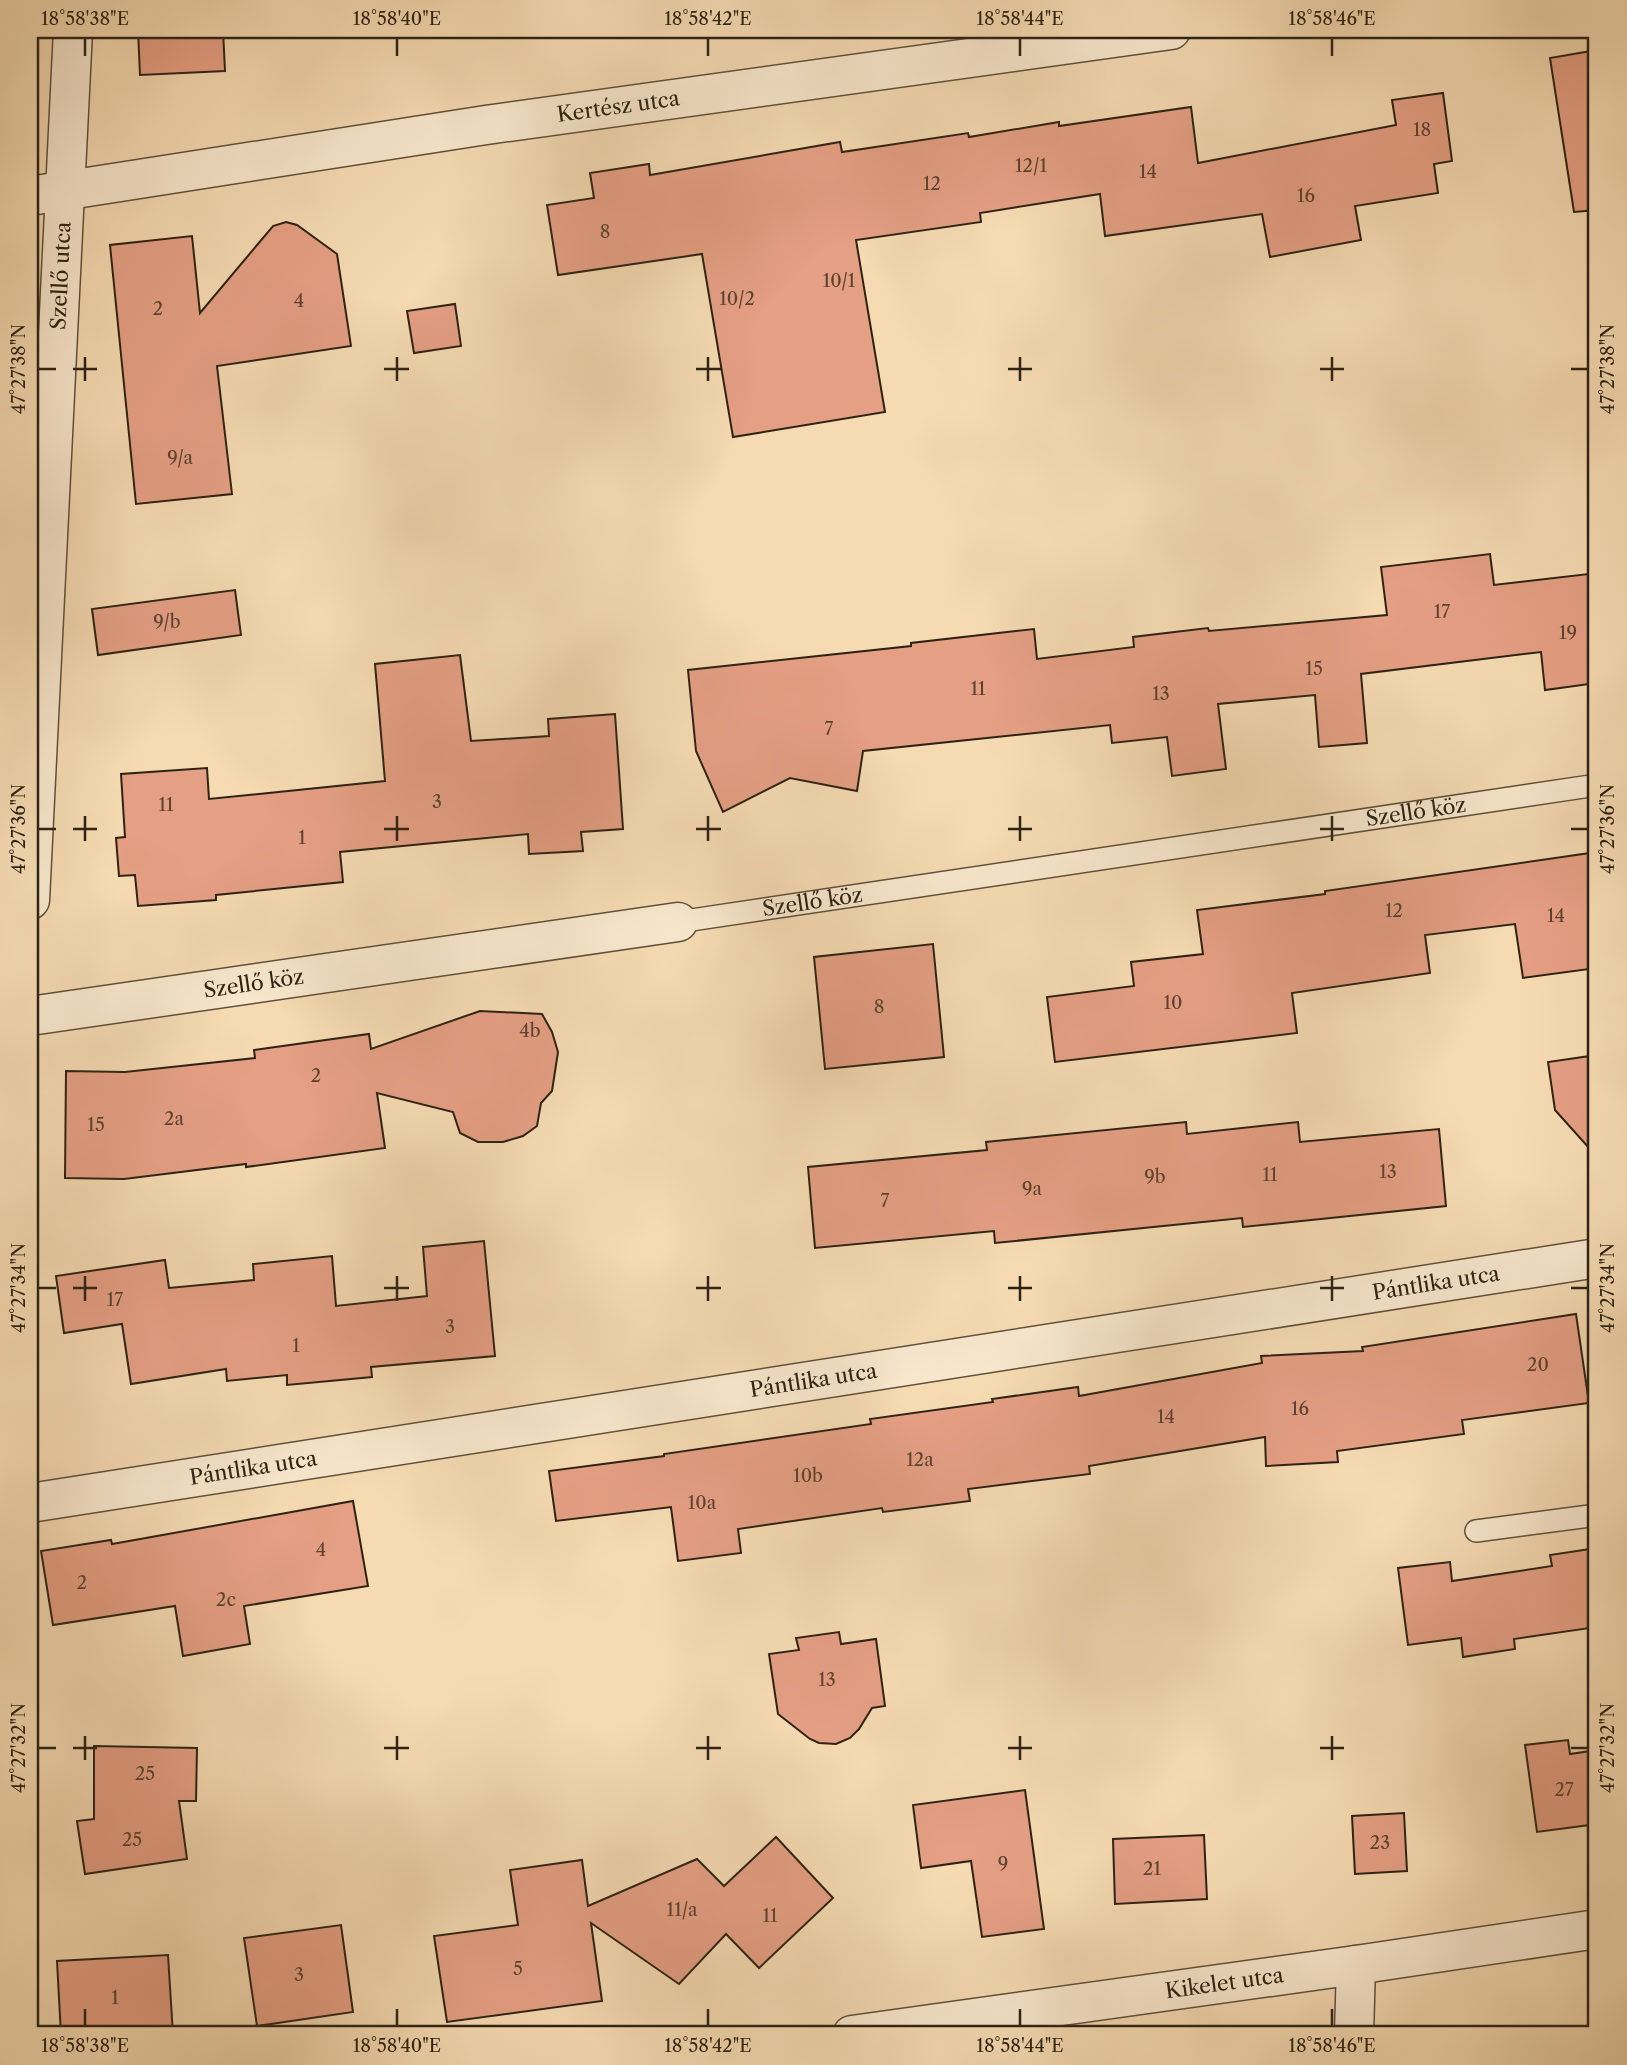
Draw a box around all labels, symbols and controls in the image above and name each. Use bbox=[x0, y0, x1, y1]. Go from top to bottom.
text: 18°58'38"E bbox=[41, 8, 129, 30]
text: 18°58'40"E bbox=[353, 8, 441, 30]
text: 18°58'42"E bbox=[664, 8, 752, 30]
text: 18°58'44"E bbox=[976, 8, 1064, 30]
text: 18°58'46"E bbox=[1288, 8, 1376, 30]
street label: Kertész utca bbox=[555, 85, 682, 127]
house number: 18 bbox=[1413, 119, 1431, 141]
house number: 12/1 bbox=[1015, 155, 1047, 177]
house number: 14 bbox=[1139, 161, 1157, 183]
house number: 12 bbox=[923, 173, 941, 195]
house number: 16 bbox=[1297, 185, 1315, 207]
street label: Szellő utca bbox=[45, 220, 76, 331]
house number: 8 bbox=[600, 221, 610, 243]
house number: 10/1 bbox=[823, 270, 856, 292]
house number: 10/2 bbox=[719, 288, 755, 310]
house number: 4 bbox=[294, 290, 304, 312]
house number: 2 bbox=[153, 298, 163, 320]
text: 47°27'38"N bbox=[8, 324, 30, 414]
text: 47°27'38"N bbox=[1597, 324, 1619, 414]
house number: 9/a bbox=[167, 447, 193, 469]
house number: 17 bbox=[1434, 601, 1450, 623]
house number: 9/b bbox=[153, 611, 181, 633]
house number: 19 bbox=[1559, 622, 1577, 644]
house number: 15 bbox=[1305, 658, 1323, 680]
house number: 11 bbox=[970, 678, 986, 700]
house number: 13 bbox=[1152, 683, 1170, 705]
house number: 7 bbox=[825, 718, 834, 740]
text: 47°27'36"N bbox=[8, 784, 30, 874]
text: 47°27'36"N bbox=[1597, 784, 1619, 874]
house number: 3 bbox=[432, 791, 442, 813]
street label: Szellő köz bbox=[1364, 792, 1468, 831]
house number: 11 bbox=[158, 794, 174, 816]
house number: 1 bbox=[298, 827, 306, 849]
street label: Szellő köz bbox=[761, 882, 864, 921]
house number: 12 bbox=[1385, 900, 1403, 922]
house number: 14 bbox=[1547, 905, 1565, 927]
street label: Szellő köz bbox=[202, 963, 305, 1003]
house number: 10 bbox=[1164, 992, 1182, 1014]
house number: 8 bbox=[874, 996, 884, 1018]
house number: 4b bbox=[519, 1020, 541, 1042]
house number: 2 bbox=[311, 1065, 321, 1087]
house number: 2a bbox=[164, 1108, 184, 1130]
house number: 15 bbox=[87, 1114, 105, 1136]
house number: 13 bbox=[1379, 1161, 1397, 1183]
house number: 11 bbox=[1262, 1164, 1278, 1186]
house number: 9b bbox=[1144, 1166, 1166, 1188]
house number: 9a bbox=[1022, 1178, 1043, 1200]
house number: 7 bbox=[881, 1190, 890, 1212]
text: 47°27'34"N bbox=[8, 1243, 30, 1333]
text: 47°27'34"N bbox=[1597, 1243, 1619, 1333]
street label: Pántlika utca bbox=[1370, 1260, 1502, 1305]
house number: 17 bbox=[107, 1289, 123, 1311]
house number: 3 bbox=[445, 1316, 455, 1338]
house number: 1 bbox=[292, 1335, 300, 1357]
house number: 20 bbox=[1527, 1354, 1549, 1376]
street label: Pántlika utca bbox=[748, 1358, 880, 1402]
house number: 16 bbox=[1291, 1398, 1309, 1420]
house number: 14 bbox=[1157, 1406, 1175, 1428]
street label: Pántlika utca bbox=[188, 1445, 320, 1490]
house number: 12a bbox=[906, 1449, 934, 1471]
house number: 10b bbox=[793, 1465, 823, 1487]
house number: 10a bbox=[688, 1492, 717, 1514]
house number: 4 bbox=[316, 1539, 326, 1561]
house number: 2 bbox=[77, 1572, 87, 1594]
house number: 2c bbox=[216, 1589, 236, 1611]
house number: 13 bbox=[818, 1669, 836, 1691]
text: 47°27'32"N bbox=[8, 1703, 30, 1793]
text: 47°27'32"N bbox=[1597, 1703, 1619, 1793]
house number: 25 bbox=[135, 1763, 155, 1785]
house number: 27 bbox=[1554, 1779, 1574, 1801]
house number: 25 bbox=[122, 1829, 142, 1851]
house number: 23 bbox=[1370, 1832, 1390, 1854]
house number: 9 bbox=[998, 1853, 1008, 1875]
house number: 21 bbox=[1143, 1858, 1161, 1880]
house number: 11/a bbox=[667, 1899, 698, 1921]
house number: 11 bbox=[762, 1905, 778, 1927]
house number: 5 bbox=[513, 1958, 523, 1980]
street label: Kikelet utca bbox=[1164, 1962, 1286, 2003]
house number: 3 bbox=[294, 1964, 304, 1986]
house number: 1 bbox=[111, 1987, 119, 2009]
text: 18°58'38"E bbox=[41, 2035, 129, 2057]
text: 18°58'40"E bbox=[353, 2035, 441, 2057]
text: 18°58'42"E bbox=[664, 2035, 752, 2057]
text: 18°58'44"E bbox=[976, 2035, 1064, 2057]
text: 18°58'46"E bbox=[1288, 2035, 1376, 2057]

